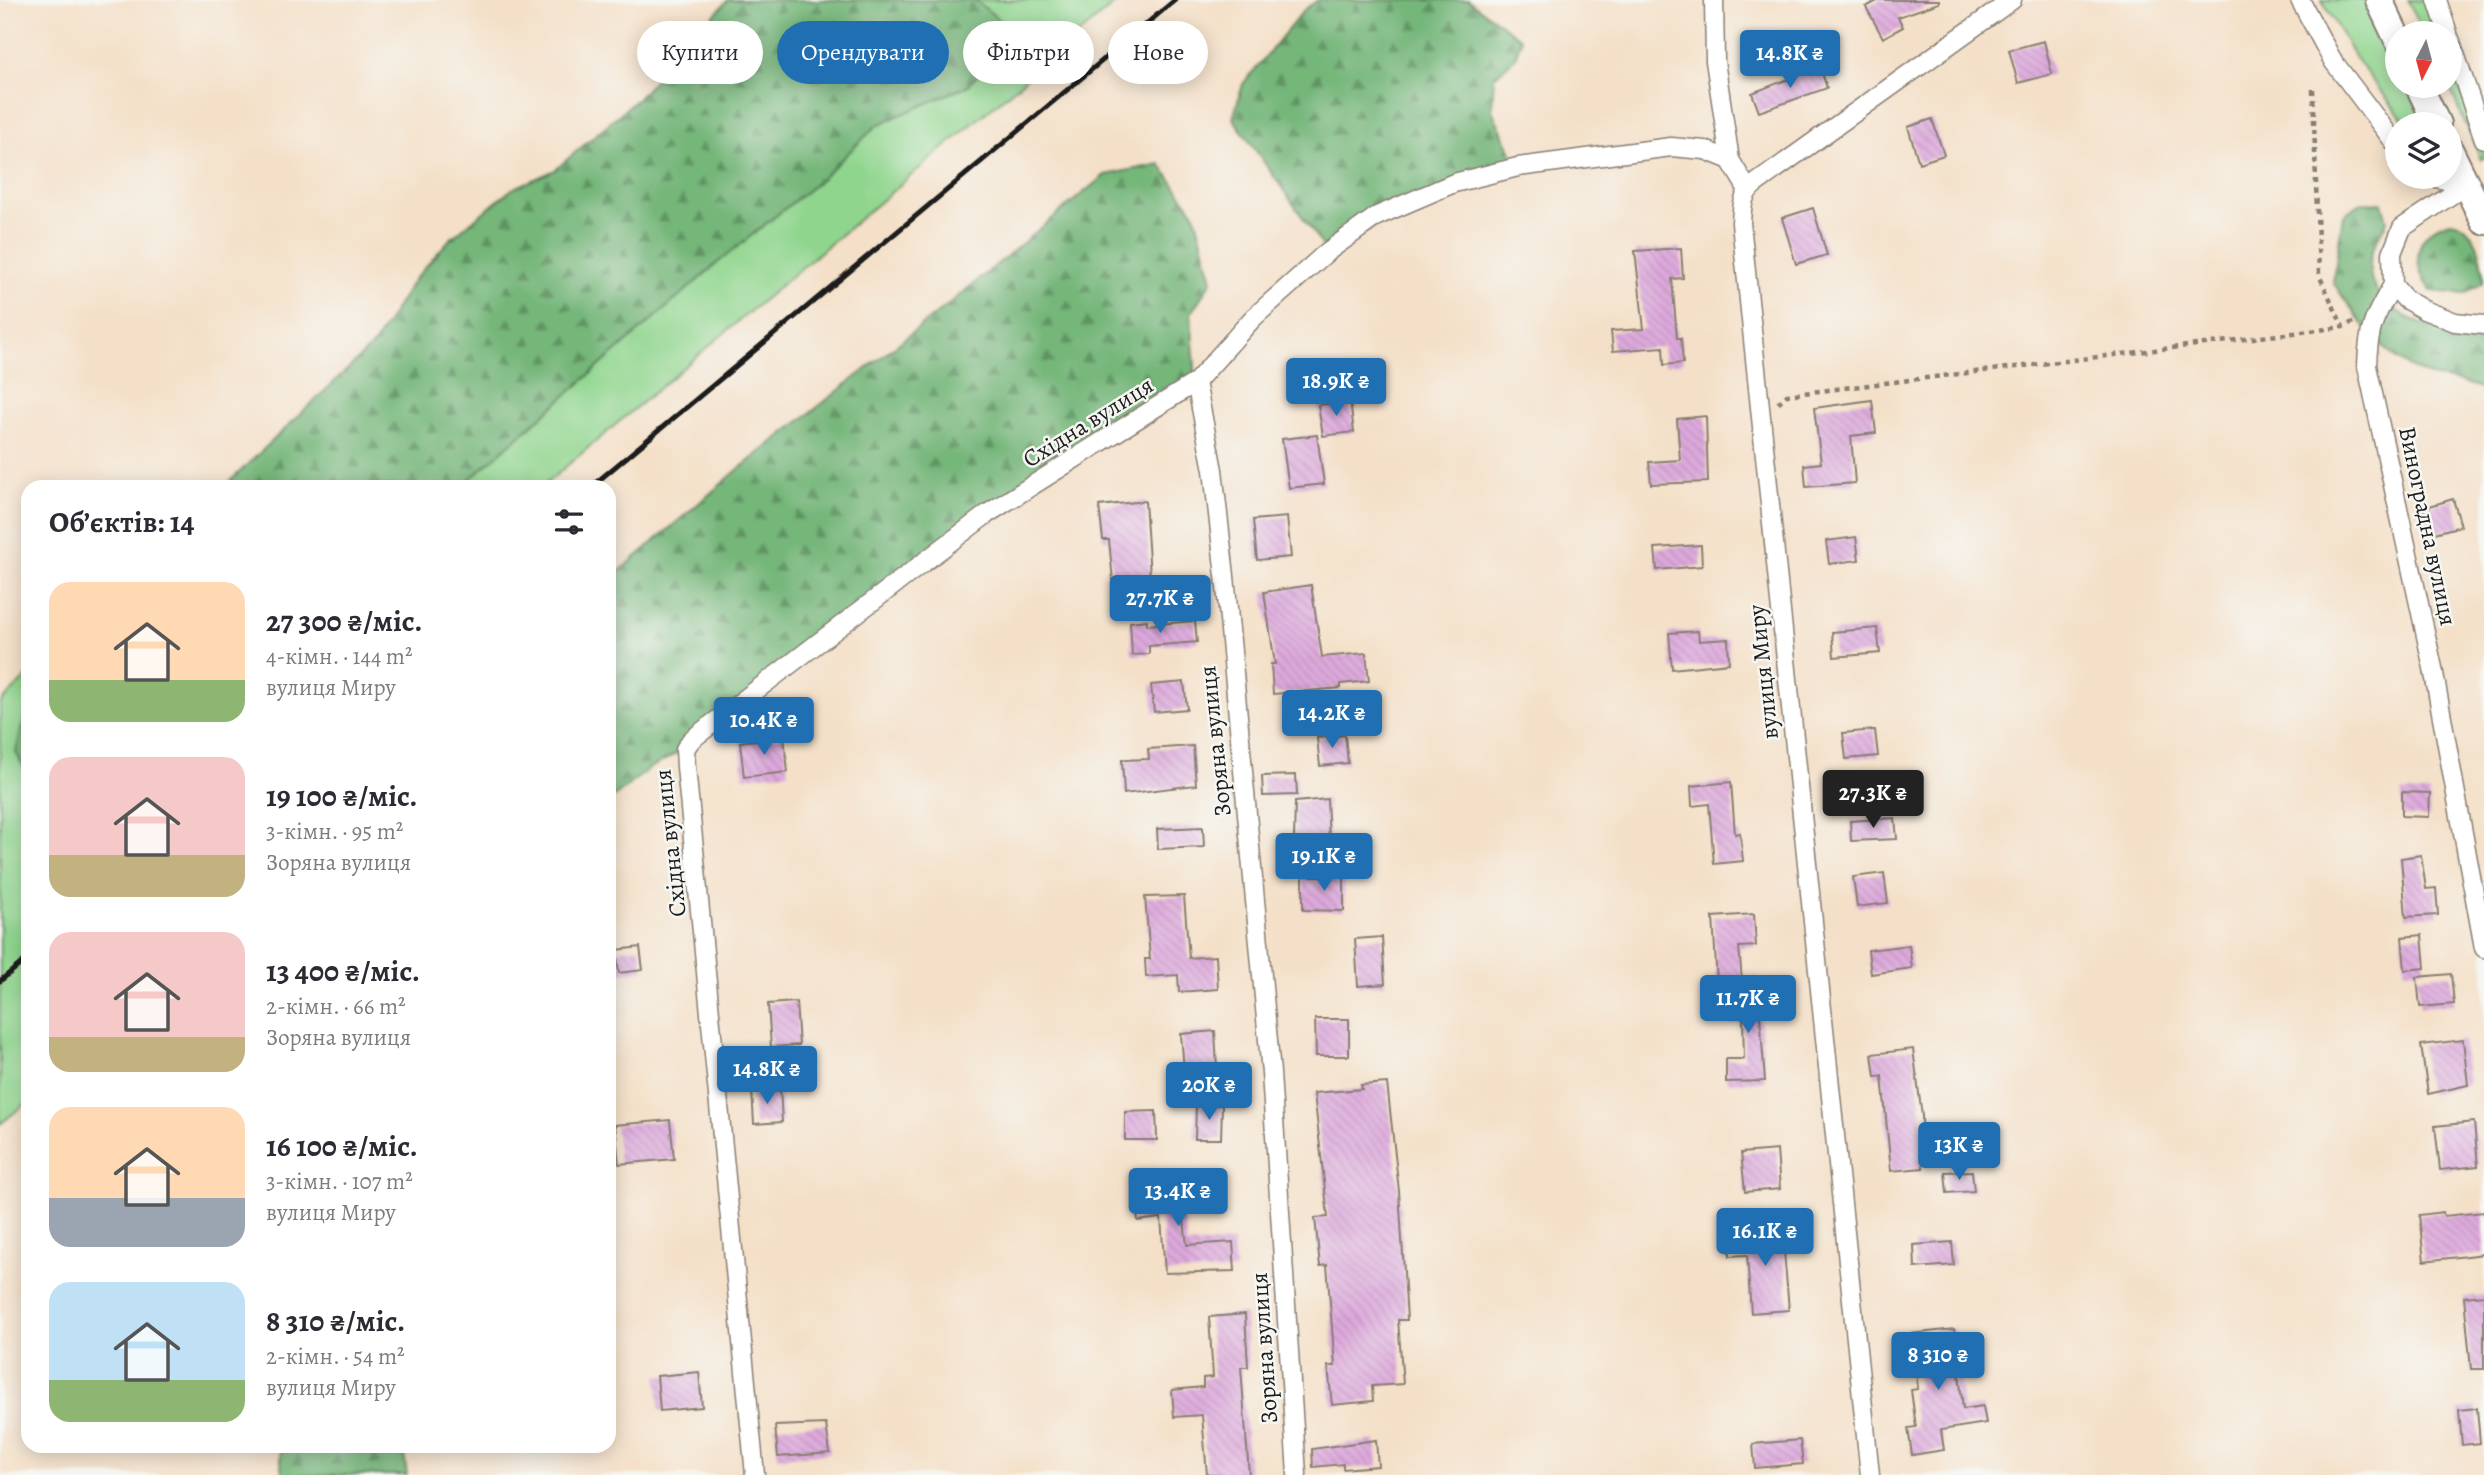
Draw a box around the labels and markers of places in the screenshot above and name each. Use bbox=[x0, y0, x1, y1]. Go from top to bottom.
pin: 14.8K ₴ bbox=[1725, 31, 1855, 90]
pin: 18.9K ₴ bbox=[1271, 358, 1401, 418]
pin: 27.7K ₴ bbox=[1095, 576, 1225, 635]
pin: 14.2K ₴ bbox=[1267, 690, 1397, 750]
pin: 10.4K ₴ bbox=[699, 698, 829, 757]
pin: 27.3K ₴ bbox=[1808, 770, 1938, 830]
pin: 19.1K ₴ bbox=[1259, 834, 1389, 893]
pin: 11.7K ₴ bbox=[1683, 976, 1813, 1035]
pin: 14.8K ₴ bbox=[702, 1046, 832, 1106]
pin: 20K ₴ bbox=[1160, 1062, 1258, 1122]
pin: 13K ₴ bbox=[1910, 1122, 2008, 1182]
pin: 13.4K ₴ bbox=[1113, 1168, 1243, 1228]
pin: 16.1K ₴ bbox=[1700, 1208, 1830, 1268]
pin: 8 310 ₴ bbox=[1873, 1332, 2003, 1392]

